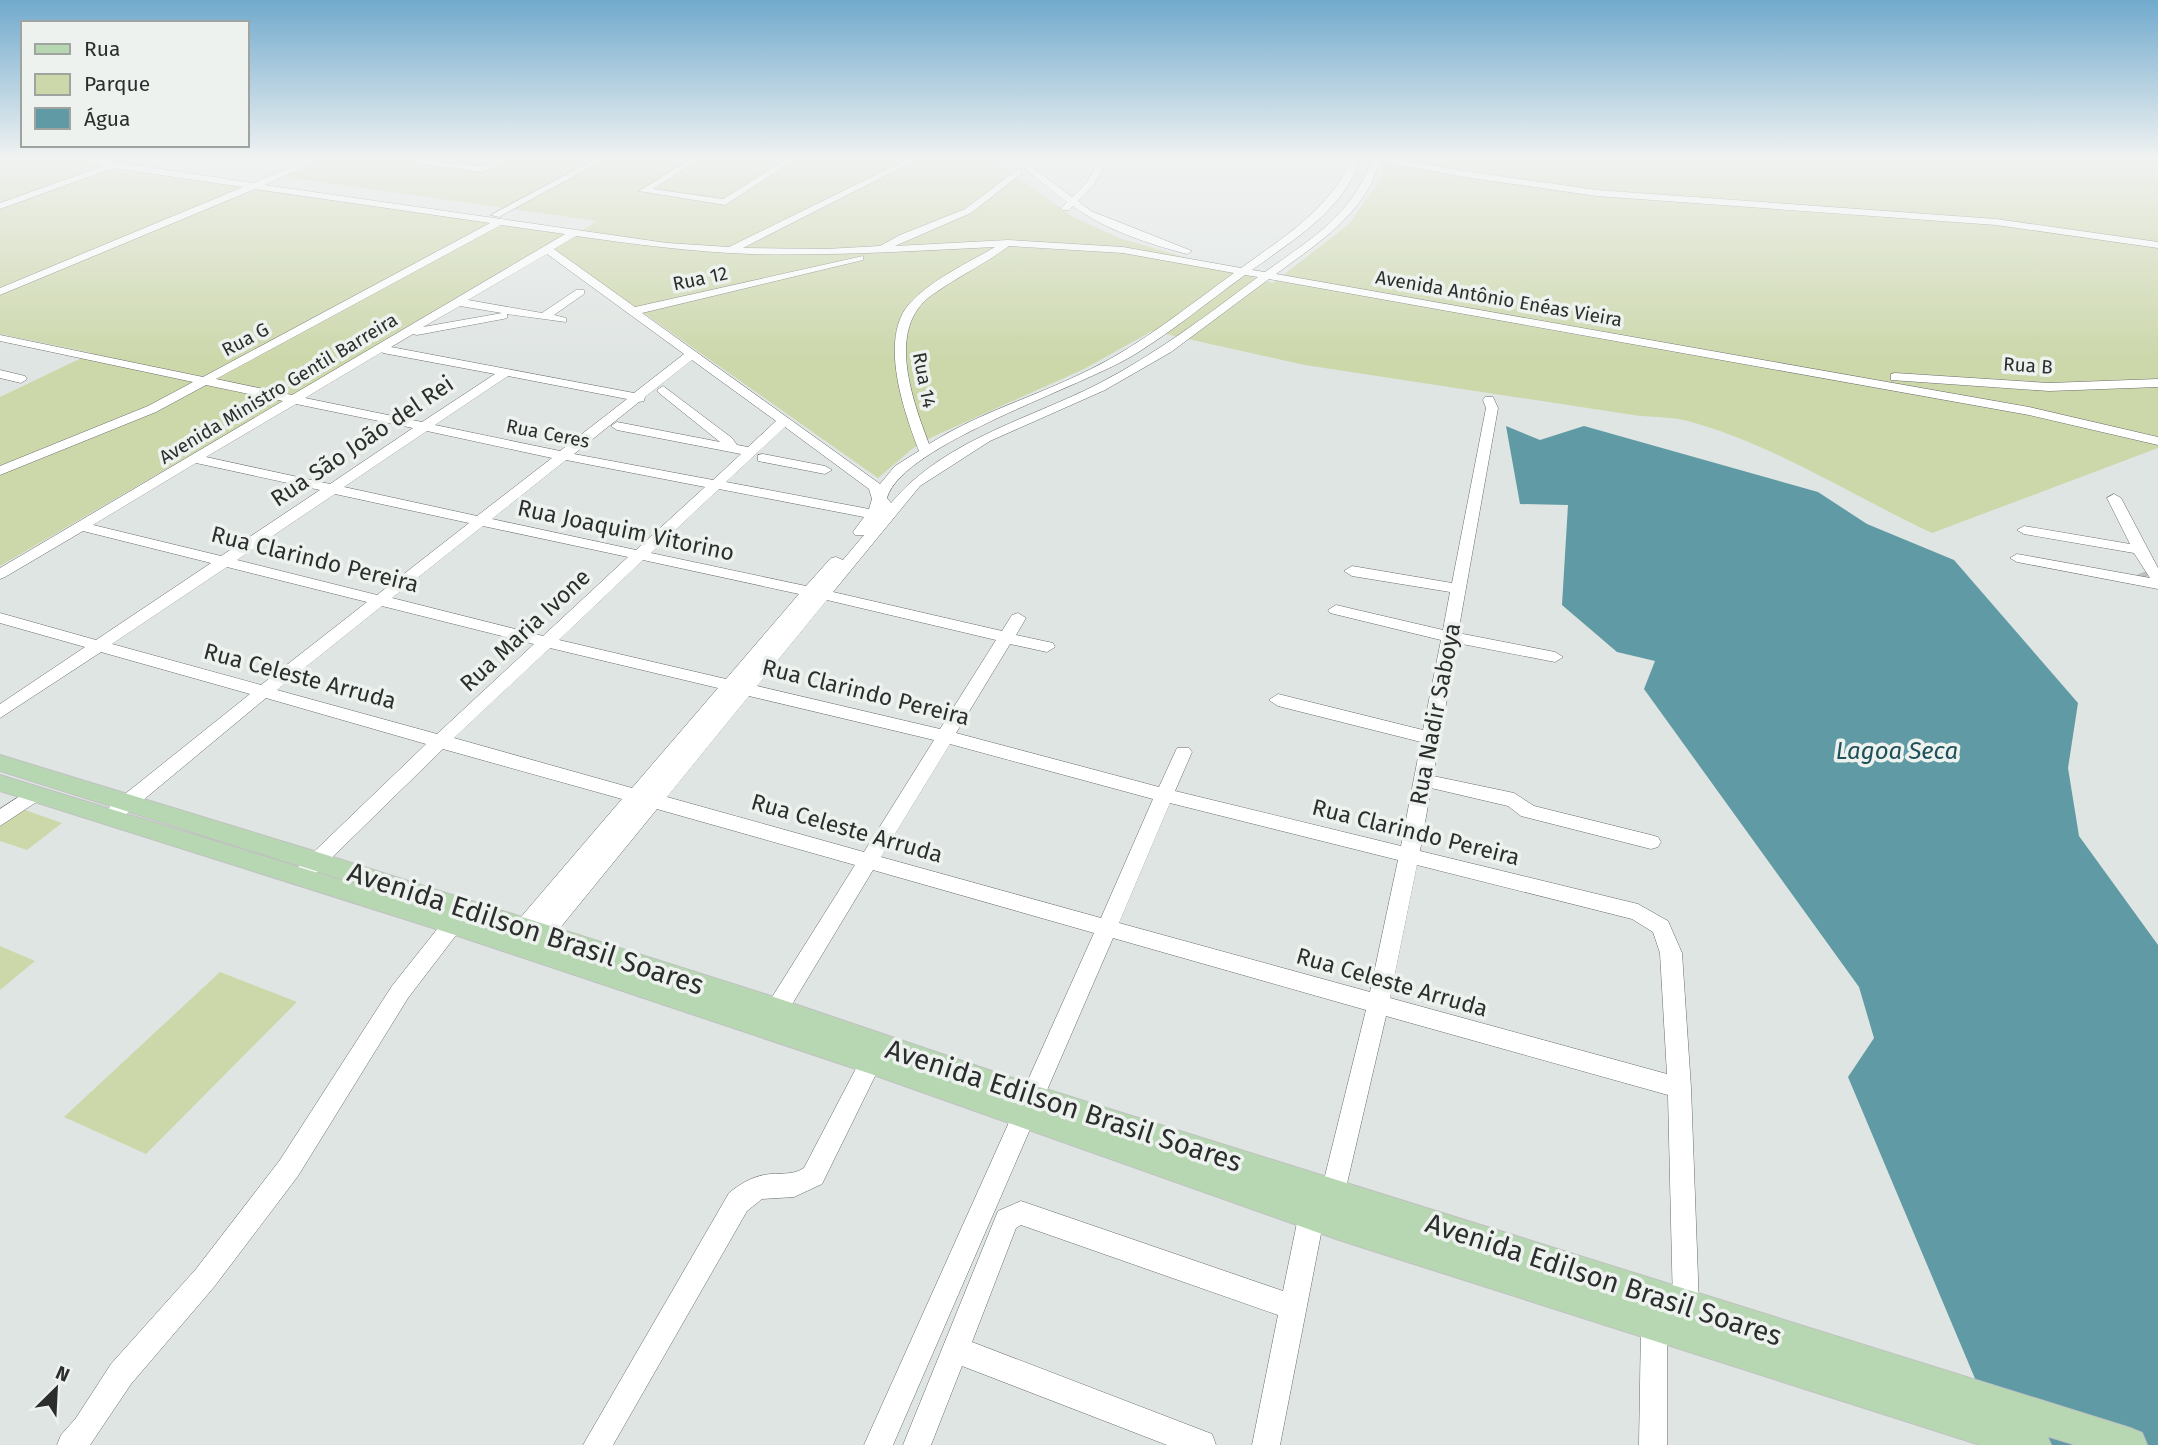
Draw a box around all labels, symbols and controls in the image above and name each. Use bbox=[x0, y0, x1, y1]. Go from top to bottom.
legend bbox=[21, 21, 248, 147]
text: Rua bbox=[84, 36, 120, 62]
text: Parque bbox=[84, 71, 150, 97]
text: Água bbox=[84, 106, 130, 132]
street label: Rua 12 bbox=[671, 261, 730, 296]
street label: Avenida Antônio Enéas Vieira bbox=[1374, 265, 1624, 332]
street label: Avenida Ministro Gentil Barreira bbox=[155, 308, 402, 469]
street label: Rua G bbox=[218, 318, 273, 361]
street label: Rua 14 bbox=[908, 350, 941, 410]
street label: Rua B bbox=[2002, 352, 2053, 379]
street label: Rua São João del Rei bbox=[265, 369, 459, 513]
street label: Rua Ceres bbox=[504, 414, 592, 453]
street label: Rua Joaquim Vitorino bbox=[515, 493, 737, 567]
street label: Rua Clarindo Pereira bbox=[208, 520, 422, 598]
street label: Rua Maria Ivone bbox=[454, 563, 596, 697]
street label: Rua Nadir Saboya bbox=[1404, 621, 1466, 807]
street label: Rua Celeste Arruda bbox=[201, 637, 399, 715]
street label: Rua Clarindo Pereira bbox=[759, 653, 973, 731]
water label: Lagoa Seca bbox=[1836, 737, 1958, 765]
street label: Rua Celeste Arruda bbox=[748, 787, 946, 869]
street label: Rua Clarindo Pereira bbox=[1309, 793, 1523, 871]
street label: Avenida Edilson Brasil Soares bbox=[344, 855, 708, 1002]
street label: Rua Celeste Arruda bbox=[1293, 941, 1491, 1023]
street label: Avenida Edilson Brasil Soares bbox=[882, 1032, 1246, 1179]
street label: Avenida Edilson Brasil Soares bbox=[1422, 1206, 1786, 1353]
north arrow bbox=[21, 1354, 91, 1424]
text: N bbox=[52, 1361, 73, 1387]

